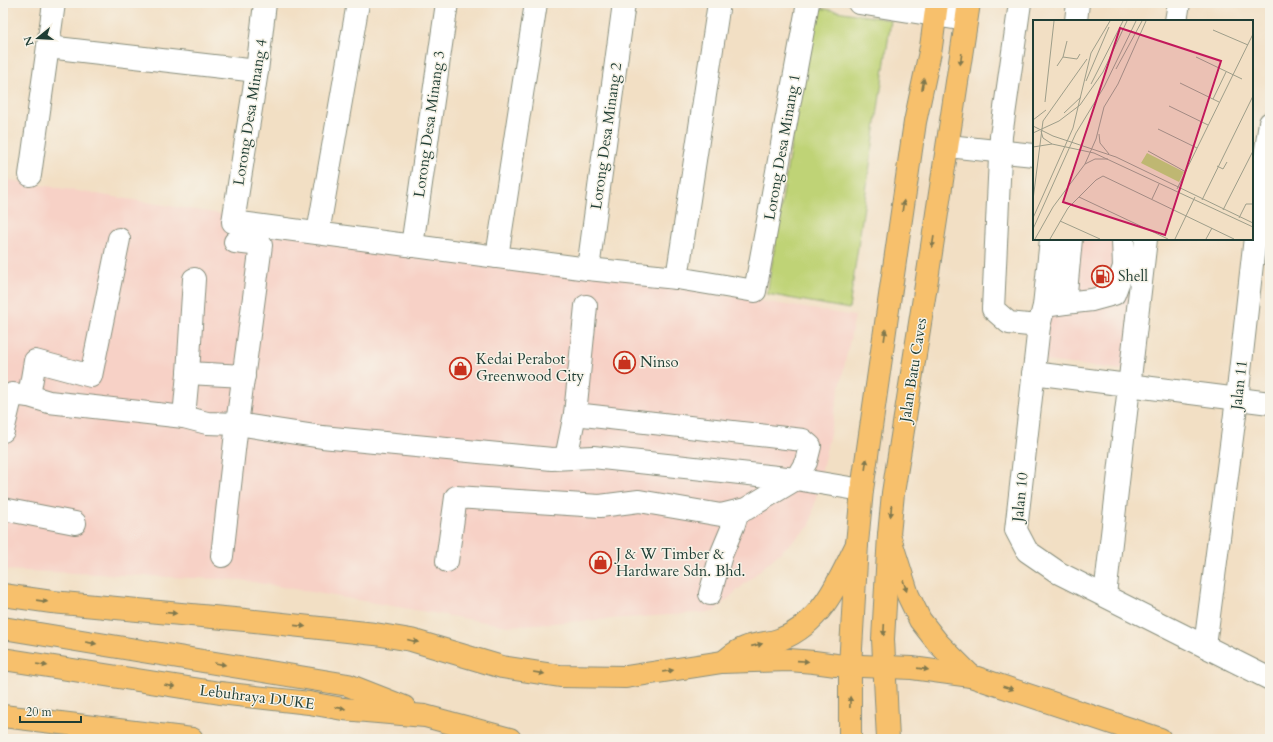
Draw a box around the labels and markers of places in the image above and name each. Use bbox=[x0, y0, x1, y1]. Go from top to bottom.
fuel station icon: Shell bbox=[1089, 263, 1115, 289]
place label: Shell bbox=[1118, 266, 1148, 286]
place label: Kedai Perabot Greenwood City bbox=[476, 349, 584, 386]
shop icon: Ninso bbox=[612, 349, 638, 375]
place label: Ninso bbox=[640, 352, 679, 372]
shop icon: Kedai Perabot Greenwood City bbox=[448, 355, 474, 381]
place label: J & W Timber & Hardware Sdn. Bhd. bbox=[614, 544, 745, 581]
shop icon: J & W Timber & Hardware Sdn. Bhd. bbox=[588, 550, 614, 576]

